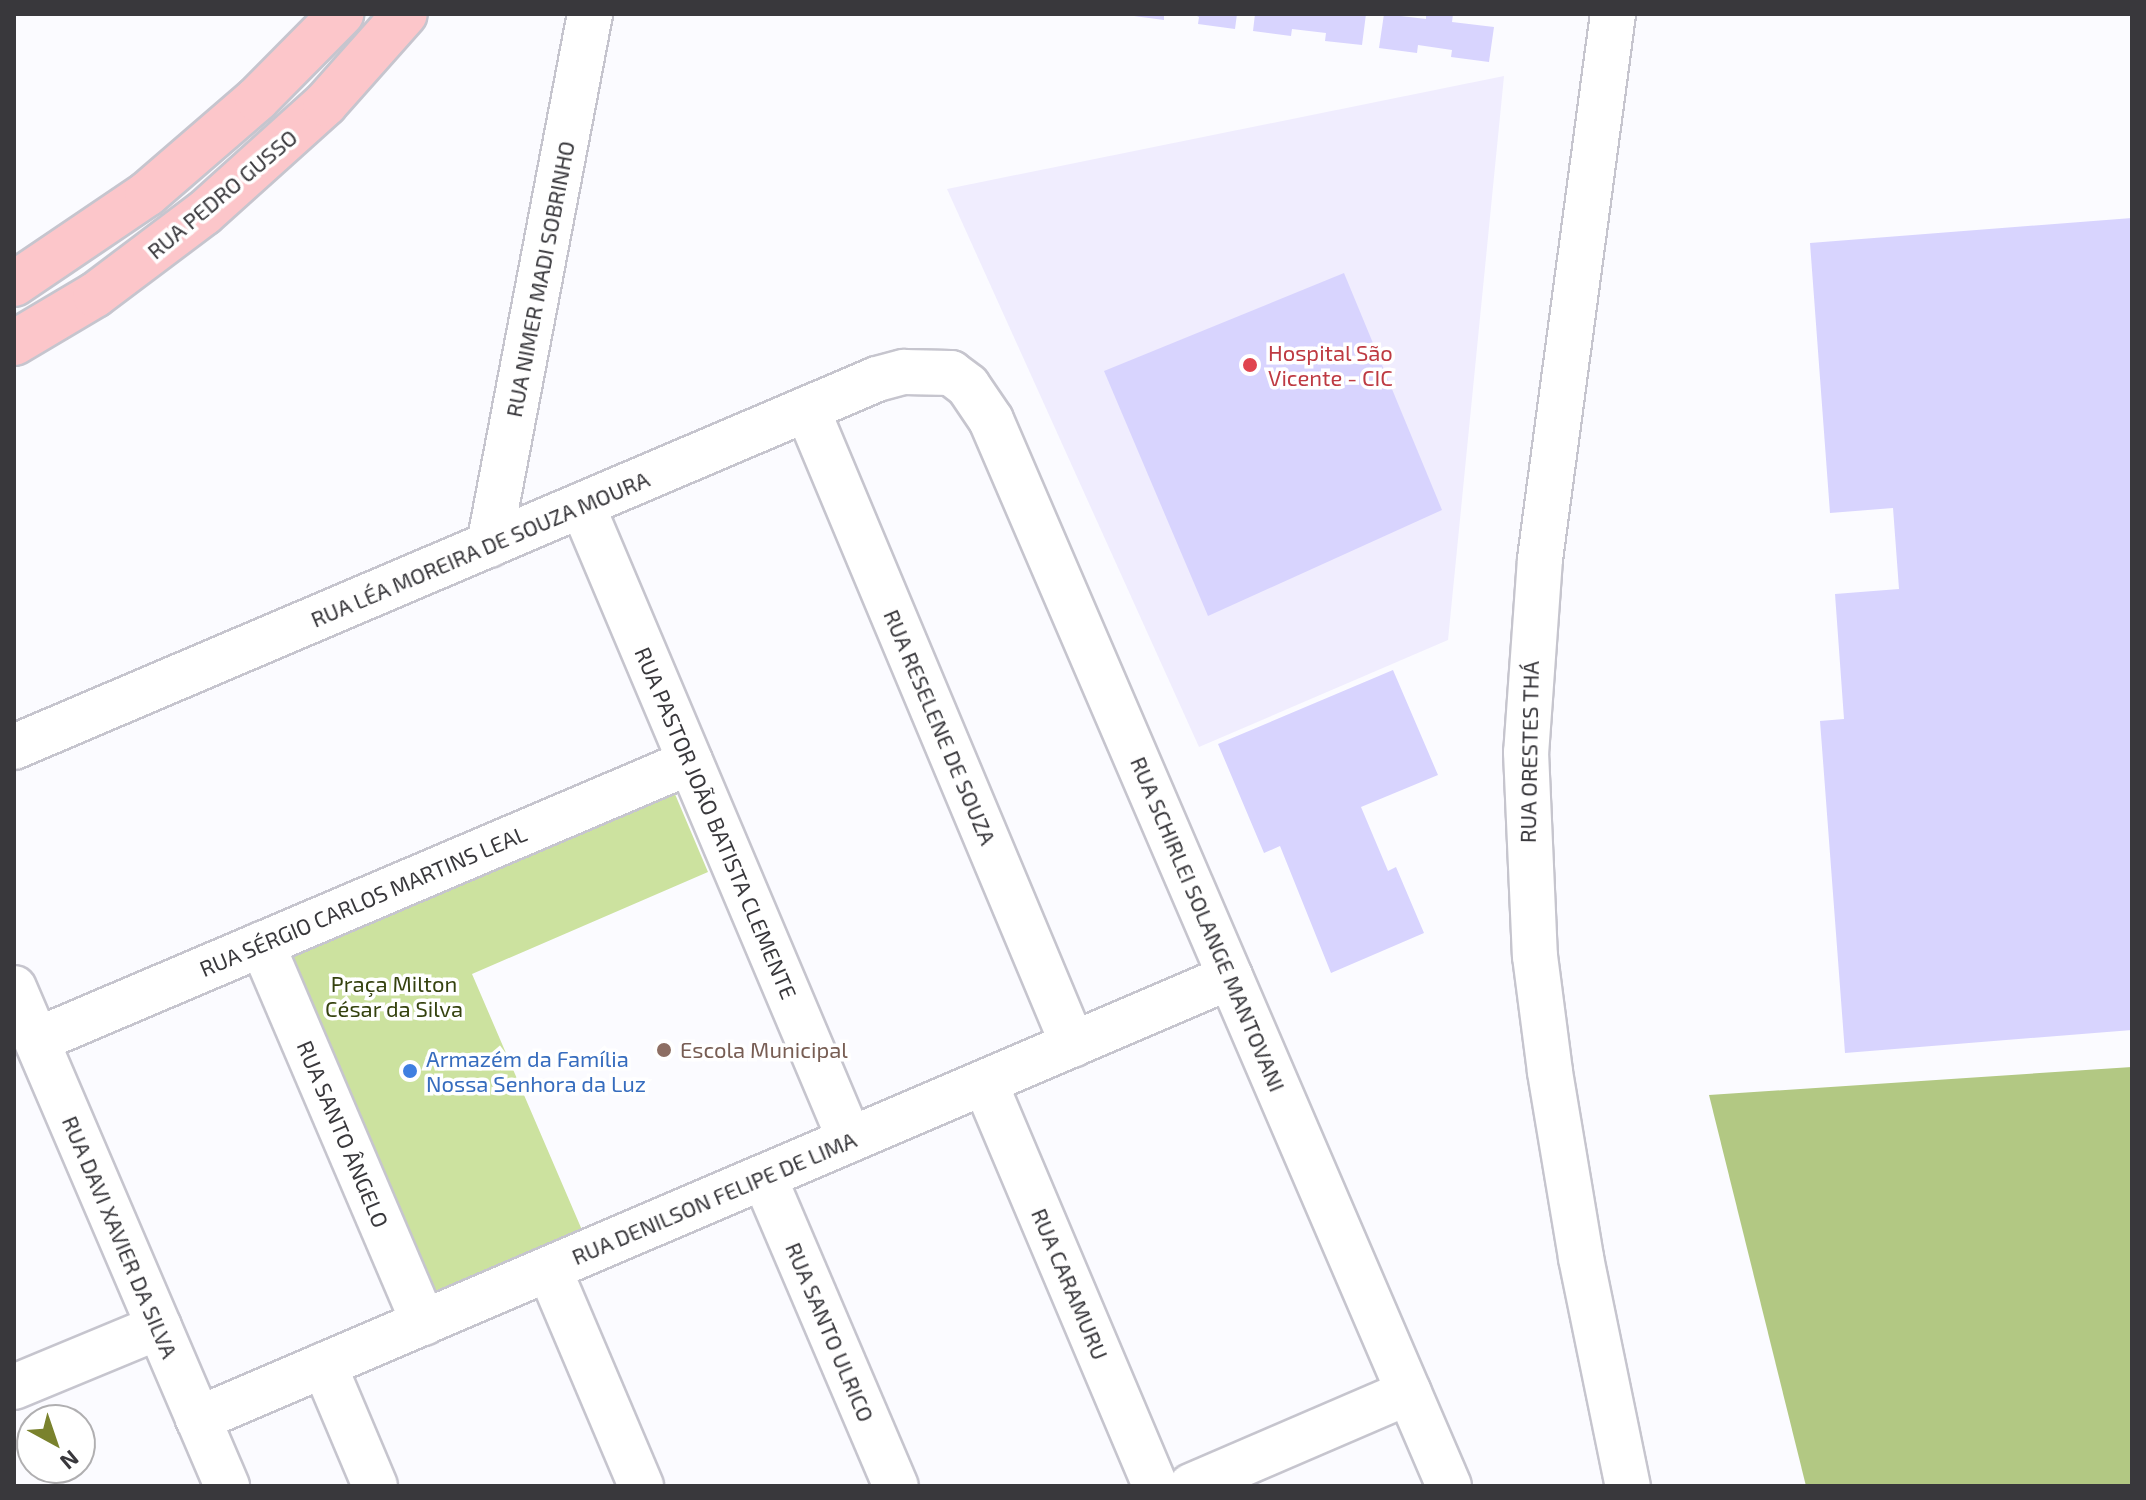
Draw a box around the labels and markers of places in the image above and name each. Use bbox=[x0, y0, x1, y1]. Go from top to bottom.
place label: Hospital São Vicente - CIC bbox=[1268, 339, 1393, 390]
marker: Hospital São Vicente - CIC bbox=[1239, 354, 1261, 376]
place label: Escola Municipal bbox=[680, 1037, 848, 1063]
marker: Escola Municipal bbox=[655, 1041, 673, 1059]
place label: Armazém da Família Nossa Senhora da Luz bbox=[426, 1045, 646, 1096]
marker: Armazém da Família Nossa Senhora da Luz bbox=[401, 1062, 419, 1080]

